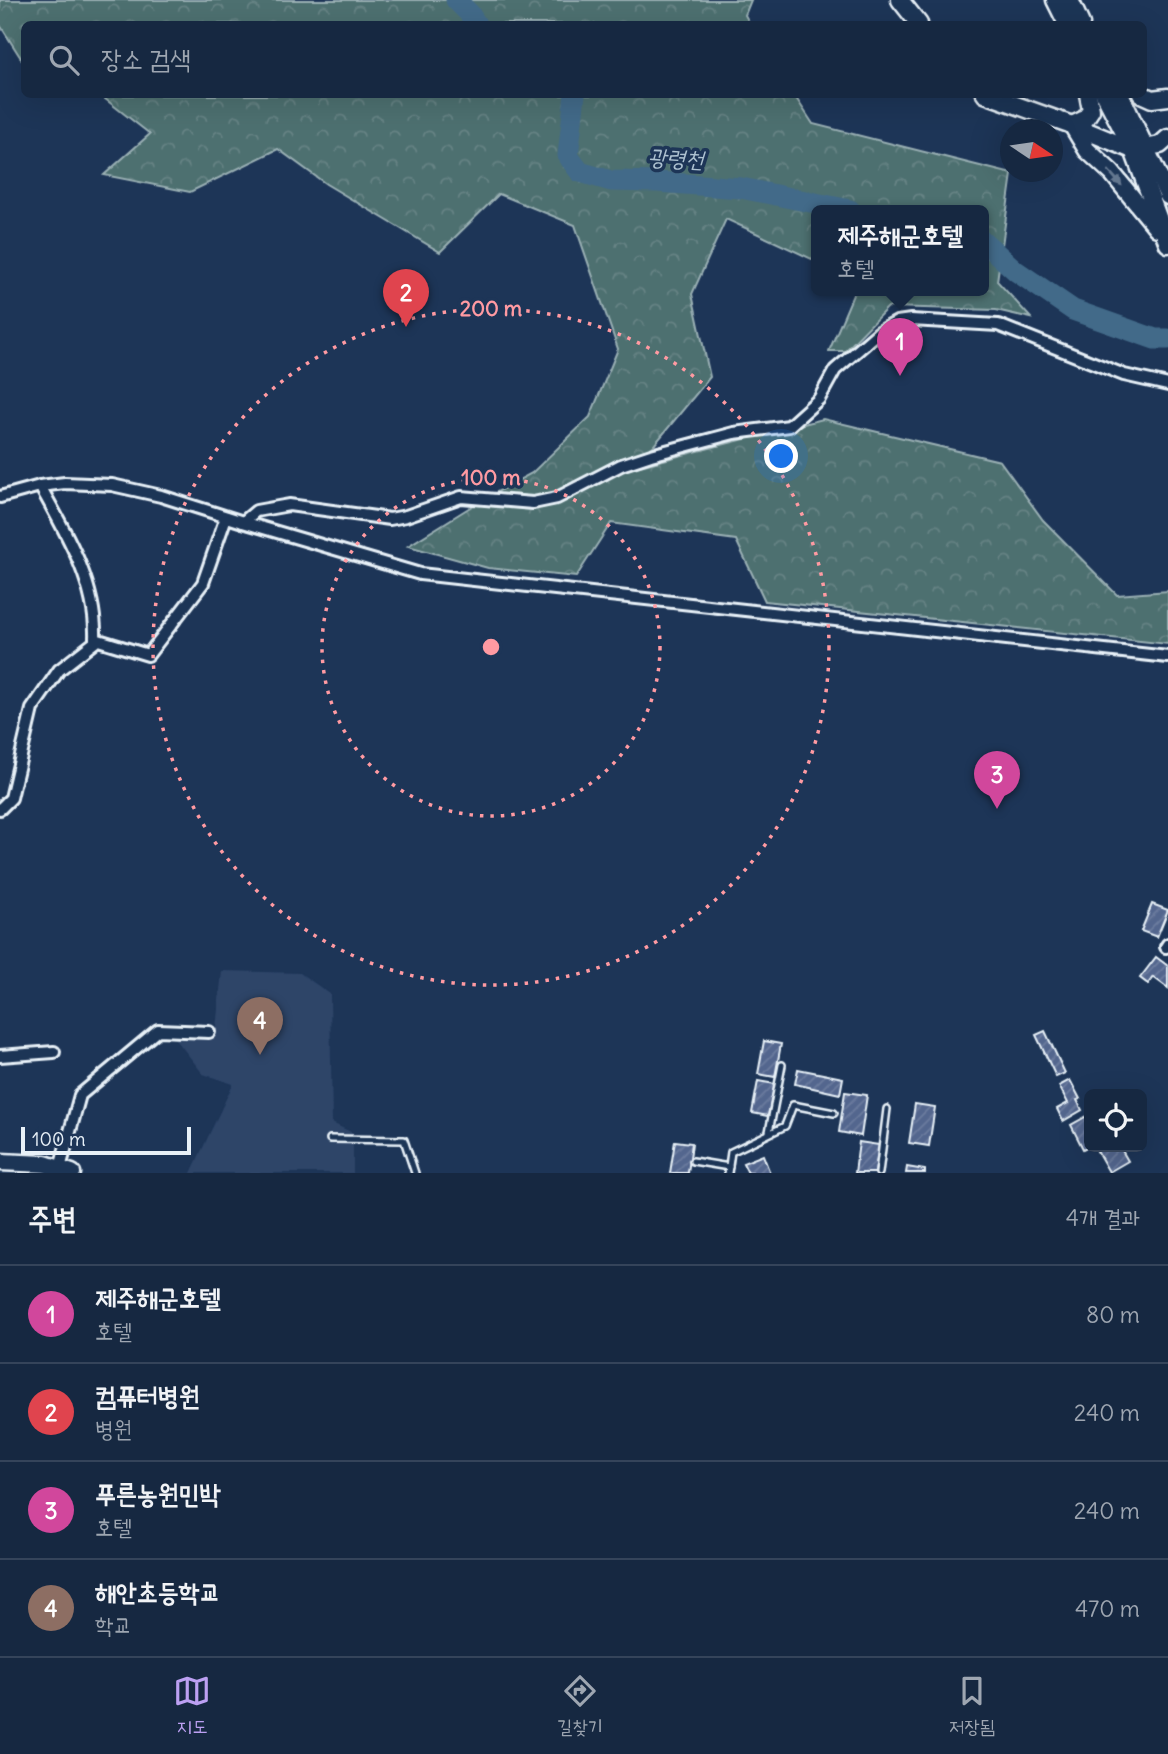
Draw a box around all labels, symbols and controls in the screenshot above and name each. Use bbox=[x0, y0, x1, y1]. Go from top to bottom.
search box bbox=[21, 21, 1147, 98]
icon: search bbox=[45, 41, 83, 79]
text: 장소 검색 bbox=[101, 42, 191, 75]
north arrow bbox=[1000, 119, 1063, 182]
water label: 광령천 bbox=[648, 142, 707, 174]
one-way arrow bbox=[1107, 169, 1122, 186]
popup bbox=[811, 205, 989, 296]
text: 제주해군호텔 bbox=[837, 218, 963, 251]
text: 호텔 bbox=[837, 253, 874, 282]
pin: 2 bbox=[383, 269, 429, 327]
text: 200 m bbox=[460, 295, 523, 322]
pin: 1 bbox=[877, 318, 923, 376]
your location bbox=[764, 439, 798, 473]
text: 100 m bbox=[461, 464, 521, 491]
centre of rings bbox=[479, 635, 503, 659]
pin: 3 bbox=[974, 751, 1020, 809]
pin: 4 bbox=[237, 997, 283, 1055]
map controls bbox=[1084, 1089, 1147, 1152]
button: locate bbox=[1084, 1089, 1147, 1152]
scale bar bbox=[21, 1124, 191, 1156]
text: 100 m bbox=[32, 1127, 86, 1151]
text: 주변 bbox=[28, 1199, 76, 1237]
text: 4개 결과 bbox=[1066, 1203, 1140, 1232]
text: 제주해군호텔 bbox=[95, 1281, 221, 1314]
text: 1 bbox=[46, 1300, 56, 1329]
text: 80 m bbox=[1086, 1300, 1140, 1329]
text: 호텔 bbox=[95, 1316, 132, 1345]
text: 컴퓨터병원 bbox=[95, 1379, 200, 1412]
text: 2 bbox=[45, 1398, 57, 1427]
text: 240 m bbox=[1074, 1398, 1140, 1427]
text: 병원 bbox=[95, 1414, 132, 1443]
text: 푸른농원민박 bbox=[95, 1477, 221, 1510]
text: 3 bbox=[44, 1496, 58, 1525]
text: 240 m bbox=[1074, 1496, 1140, 1525]
text: 호텔 bbox=[95, 1512, 132, 1541]
text: 해안초등학교 bbox=[95, 1575, 221, 1608]
text: 4 bbox=[44, 1594, 58, 1623]
text: 470 m bbox=[1075, 1594, 1140, 1623]
text: 학교 bbox=[95, 1610, 132, 1639]
tab: 지도 bbox=[173, 1672, 211, 1740]
tab: 길찾기 bbox=[557, 1672, 603, 1740]
tab: 저장됨 bbox=[949, 1672, 995, 1740]

